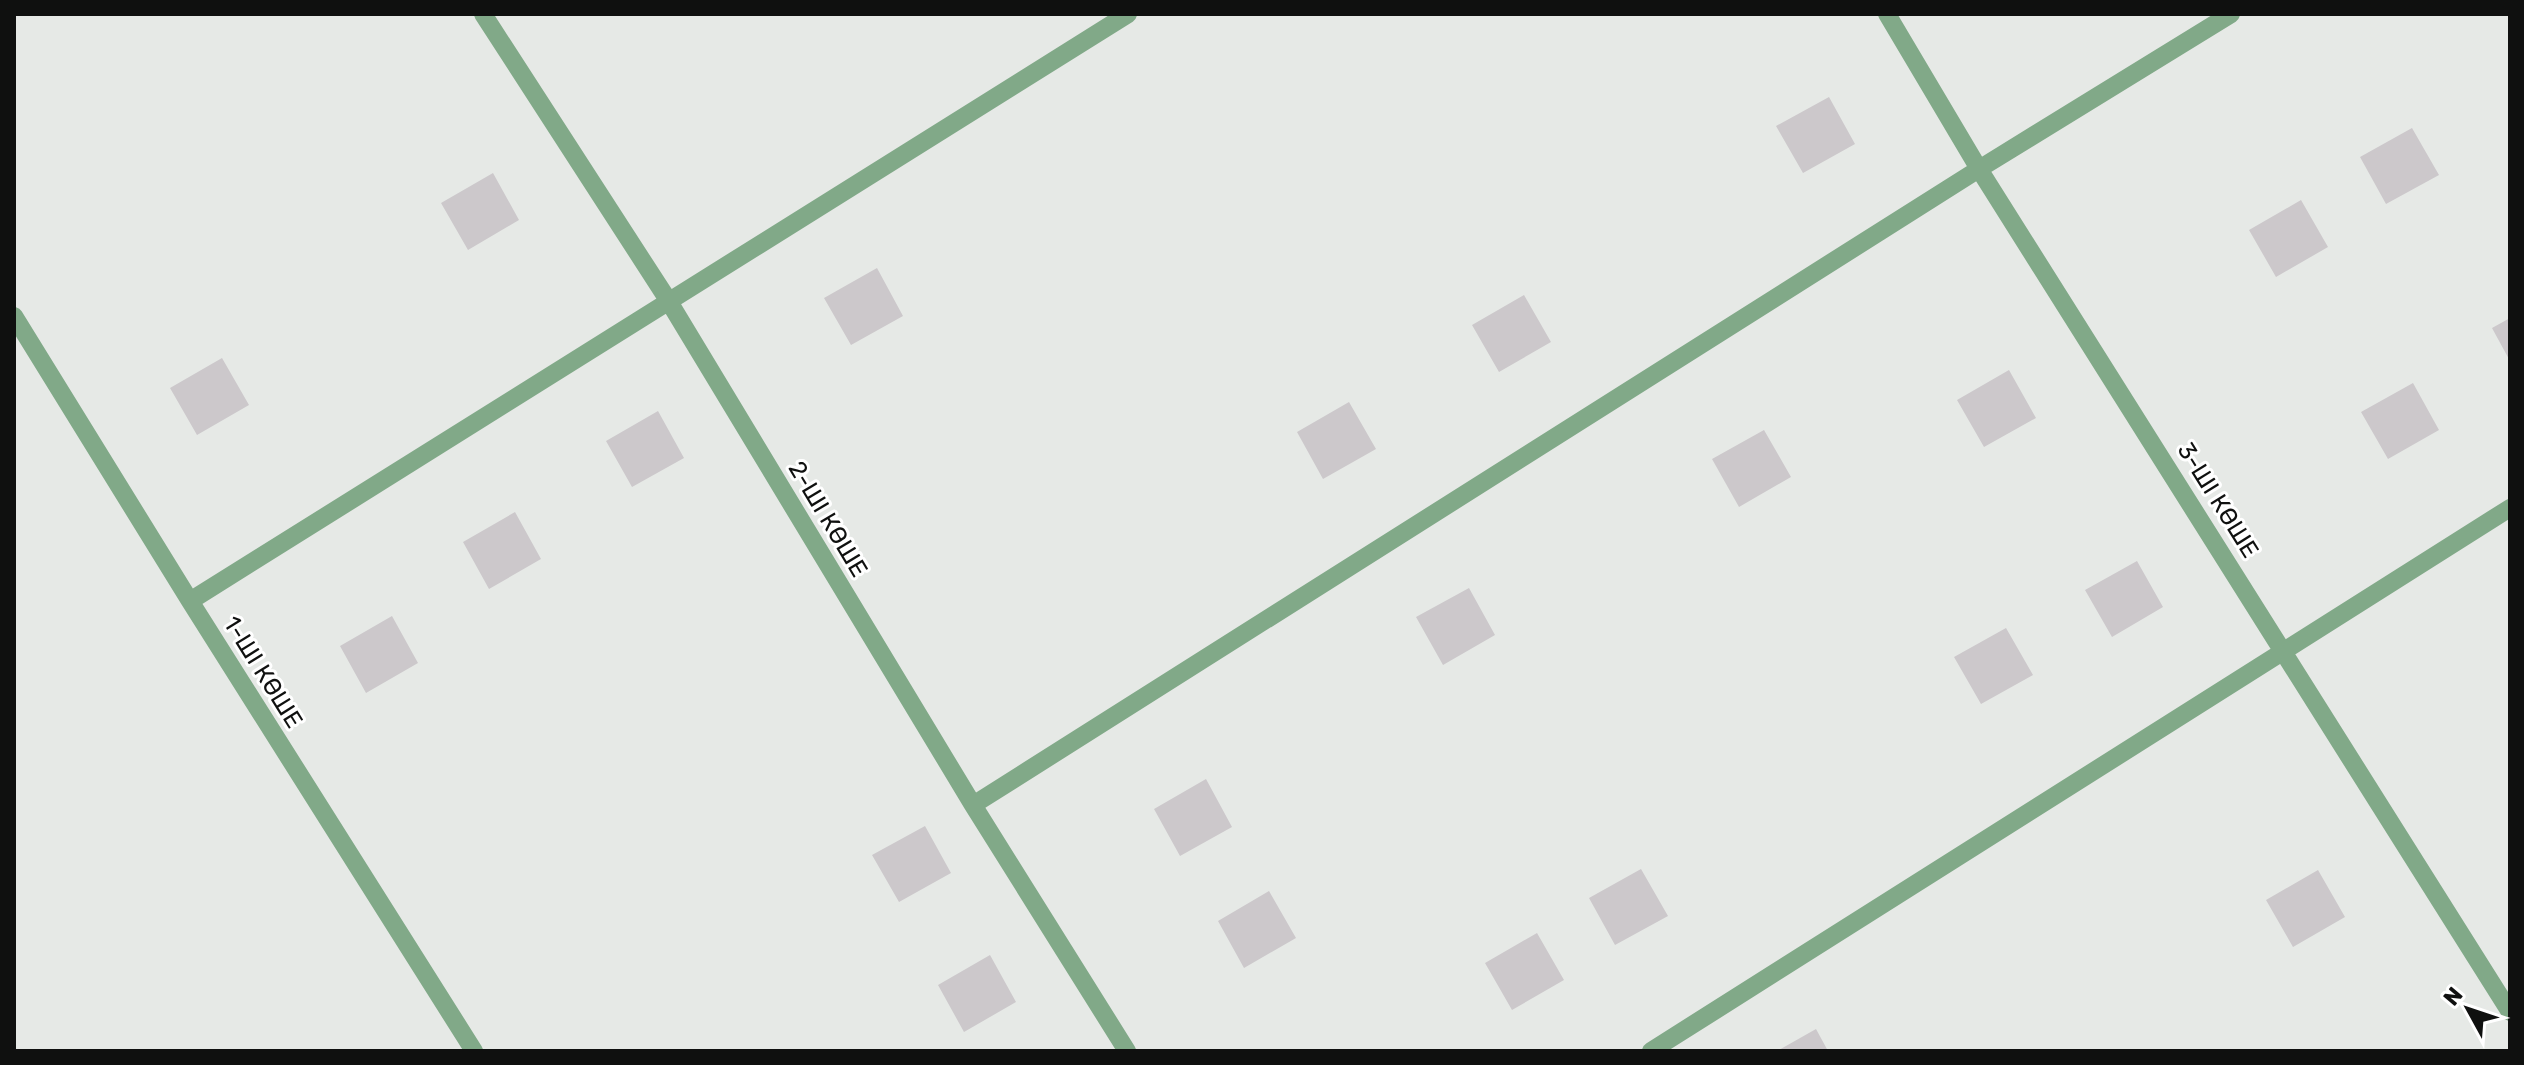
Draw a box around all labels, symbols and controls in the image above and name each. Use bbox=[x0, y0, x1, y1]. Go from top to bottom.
street label: 3-ШІ КӨШЕ bbox=[2172, 437, 2264, 563]
street label: 2-ШІ КӨШЕ bbox=[783, 456, 873, 582]
street label: 1-ШІ КӨШЕ bbox=[218, 611, 308, 733]
north arrow bbox=[2428, 969, 2508, 1049]
text: N bbox=[2438, 982, 2468, 1011]

